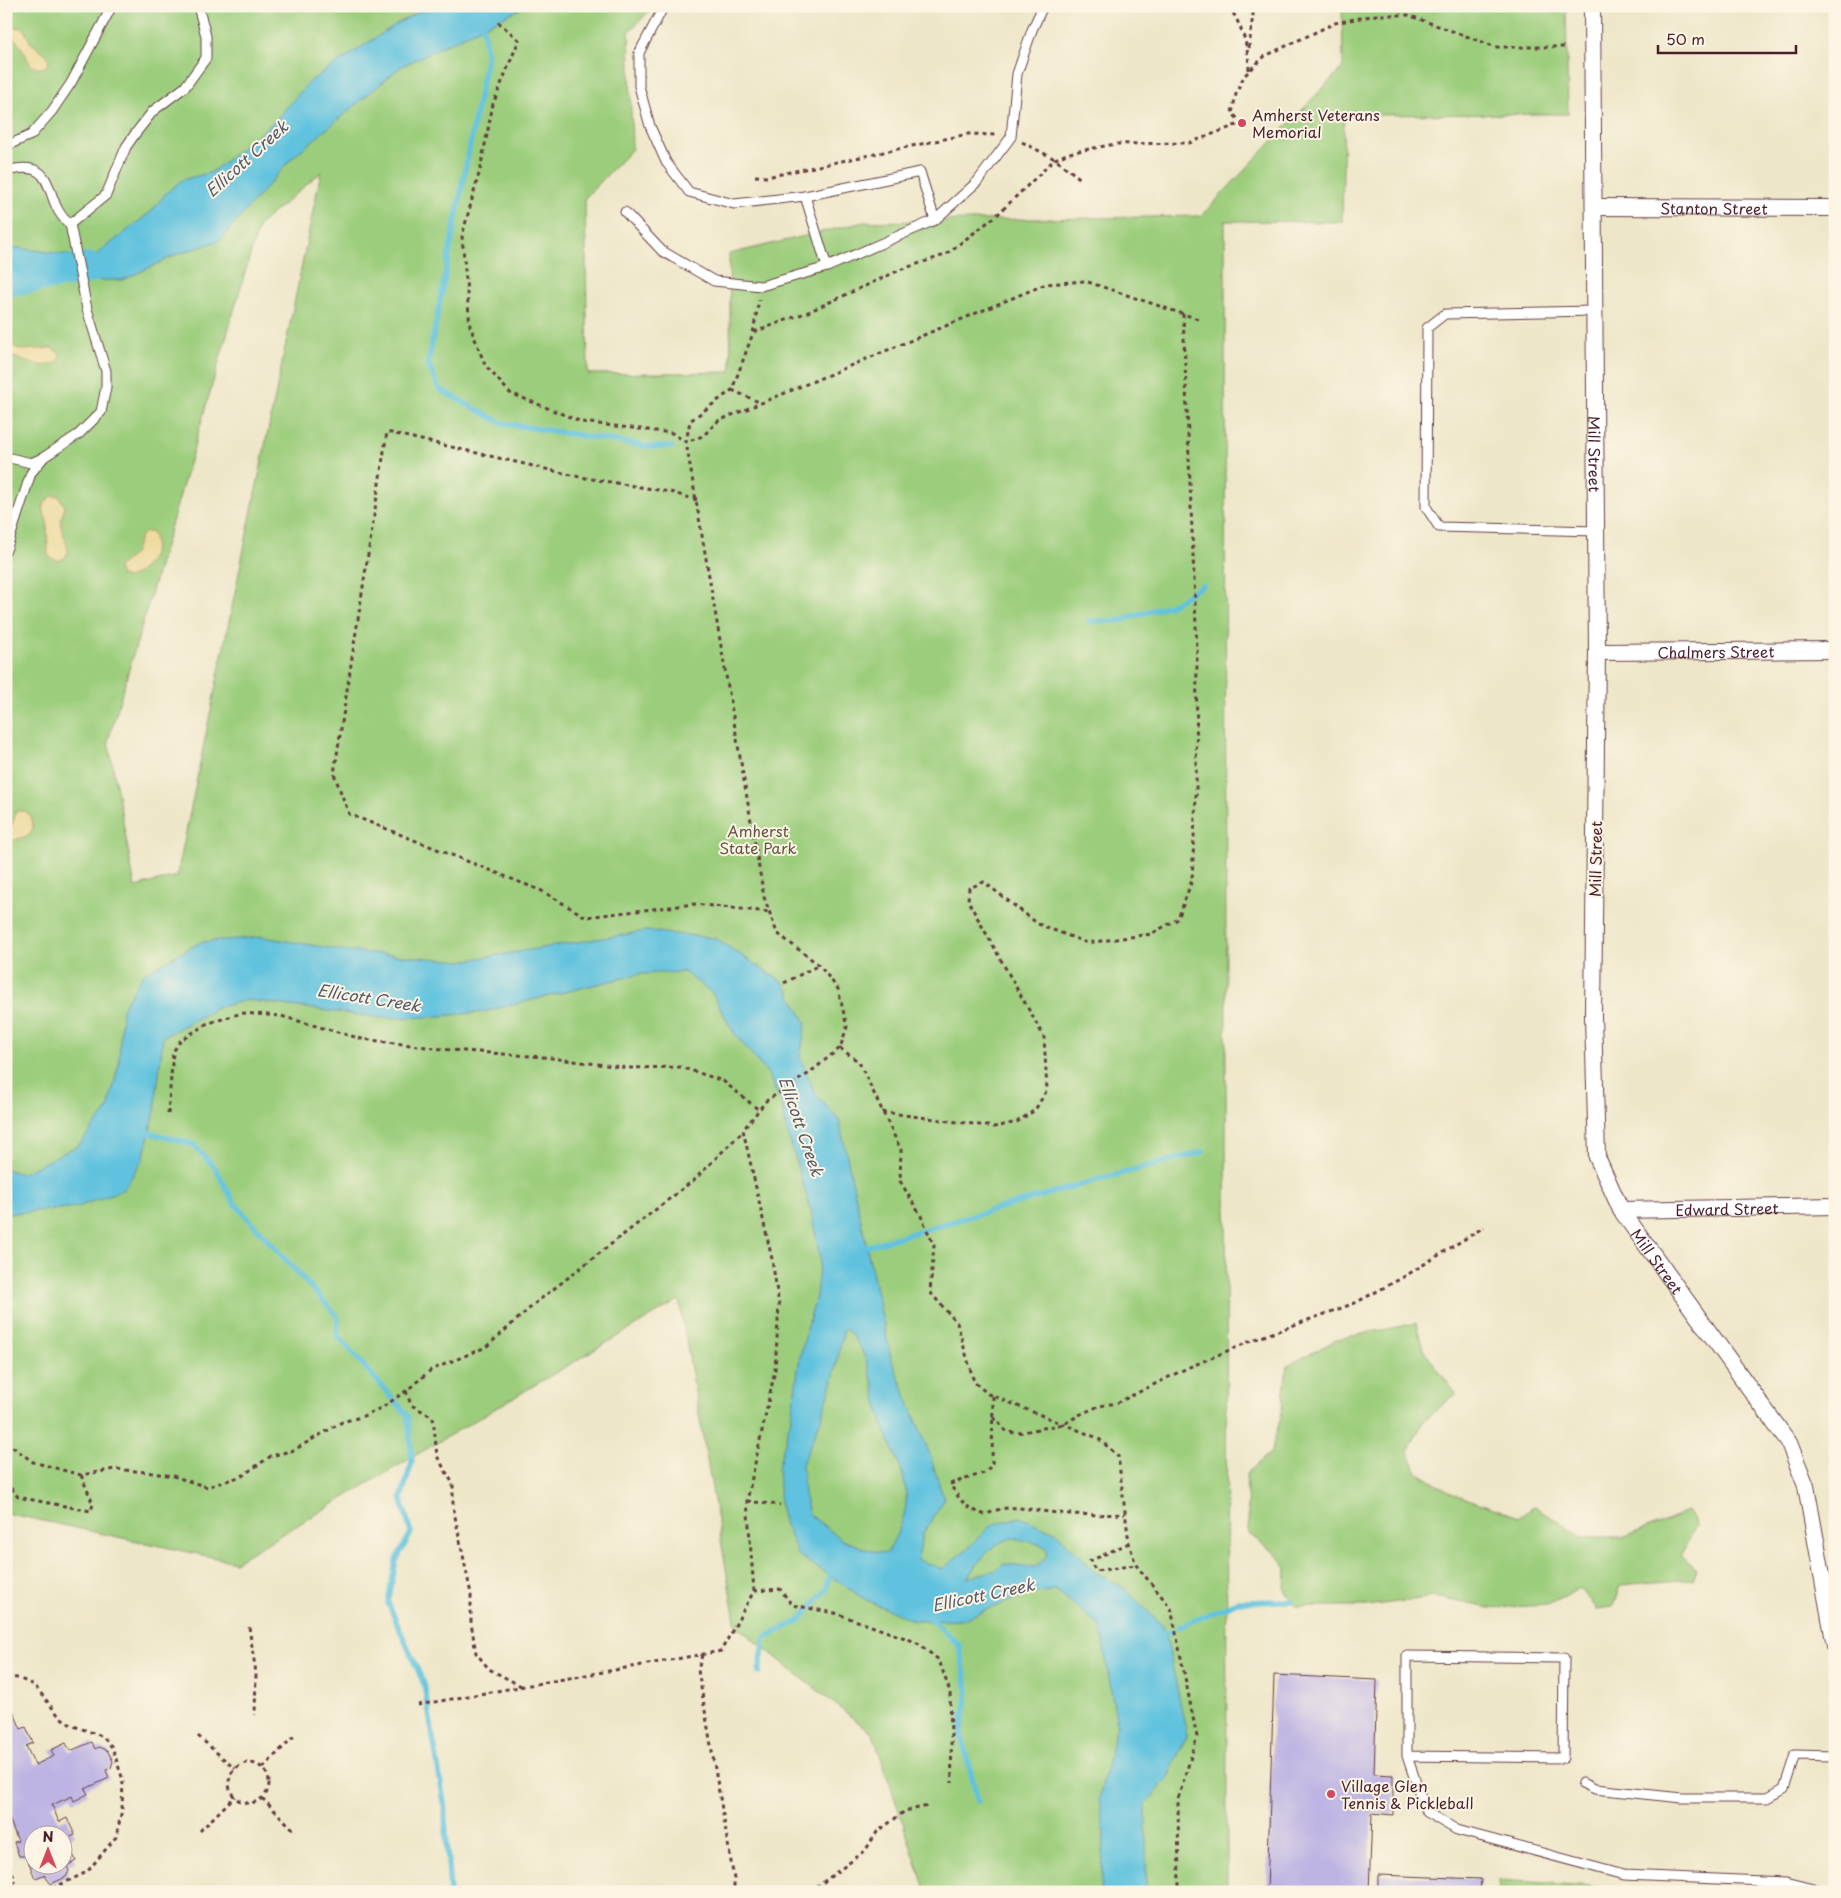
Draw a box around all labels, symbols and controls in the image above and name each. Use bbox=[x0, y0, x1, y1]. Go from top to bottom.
scale bar bbox=[1658, 22, 1796, 54]
text: 50 m bbox=[1666, 27, 1705, 50]
place label: Amherst Veterans Memorial bbox=[1252, 103, 1380, 143]
water label: Ellicott Creek bbox=[199, 113, 294, 202]
marker: Amherst Veterans Memorial bbox=[1236, 117, 1248, 129]
street label: Stanton Street bbox=[1660, 196, 1768, 219]
street label: Mill Street bbox=[1584, 416, 1607, 492]
street label: Chalmers Street bbox=[1657, 639, 1775, 663]
park label: Amherst State Park bbox=[719, 819, 797, 859]
street label: Mill Street bbox=[1583, 821, 1607, 897]
water label: Ellicott Creek bbox=[316, 977, 424, 1017]
water label: Ellicott Creek bbox=[774, 1073, 831, 1180]
street label: Edward Street bbox=[1675, 1196, 1779, 1220]
street label: Mill Street bbox=[1626, 1223, 1689, 1299]
water label: Ellicott Creek bbox=[930, 1571, 1038, 1617]
place label: Village Glen Tennis & Pickleball bbox=[1341, 1774, 1474, 1814]
marker: Village Glen Tennis & Pickleball bbox=[1325, 1788, 1337, 1800]
north arrow bbox=[22, 1826, 72, 1876]
text: N bbox=[42, 1826, 54, 1847]

